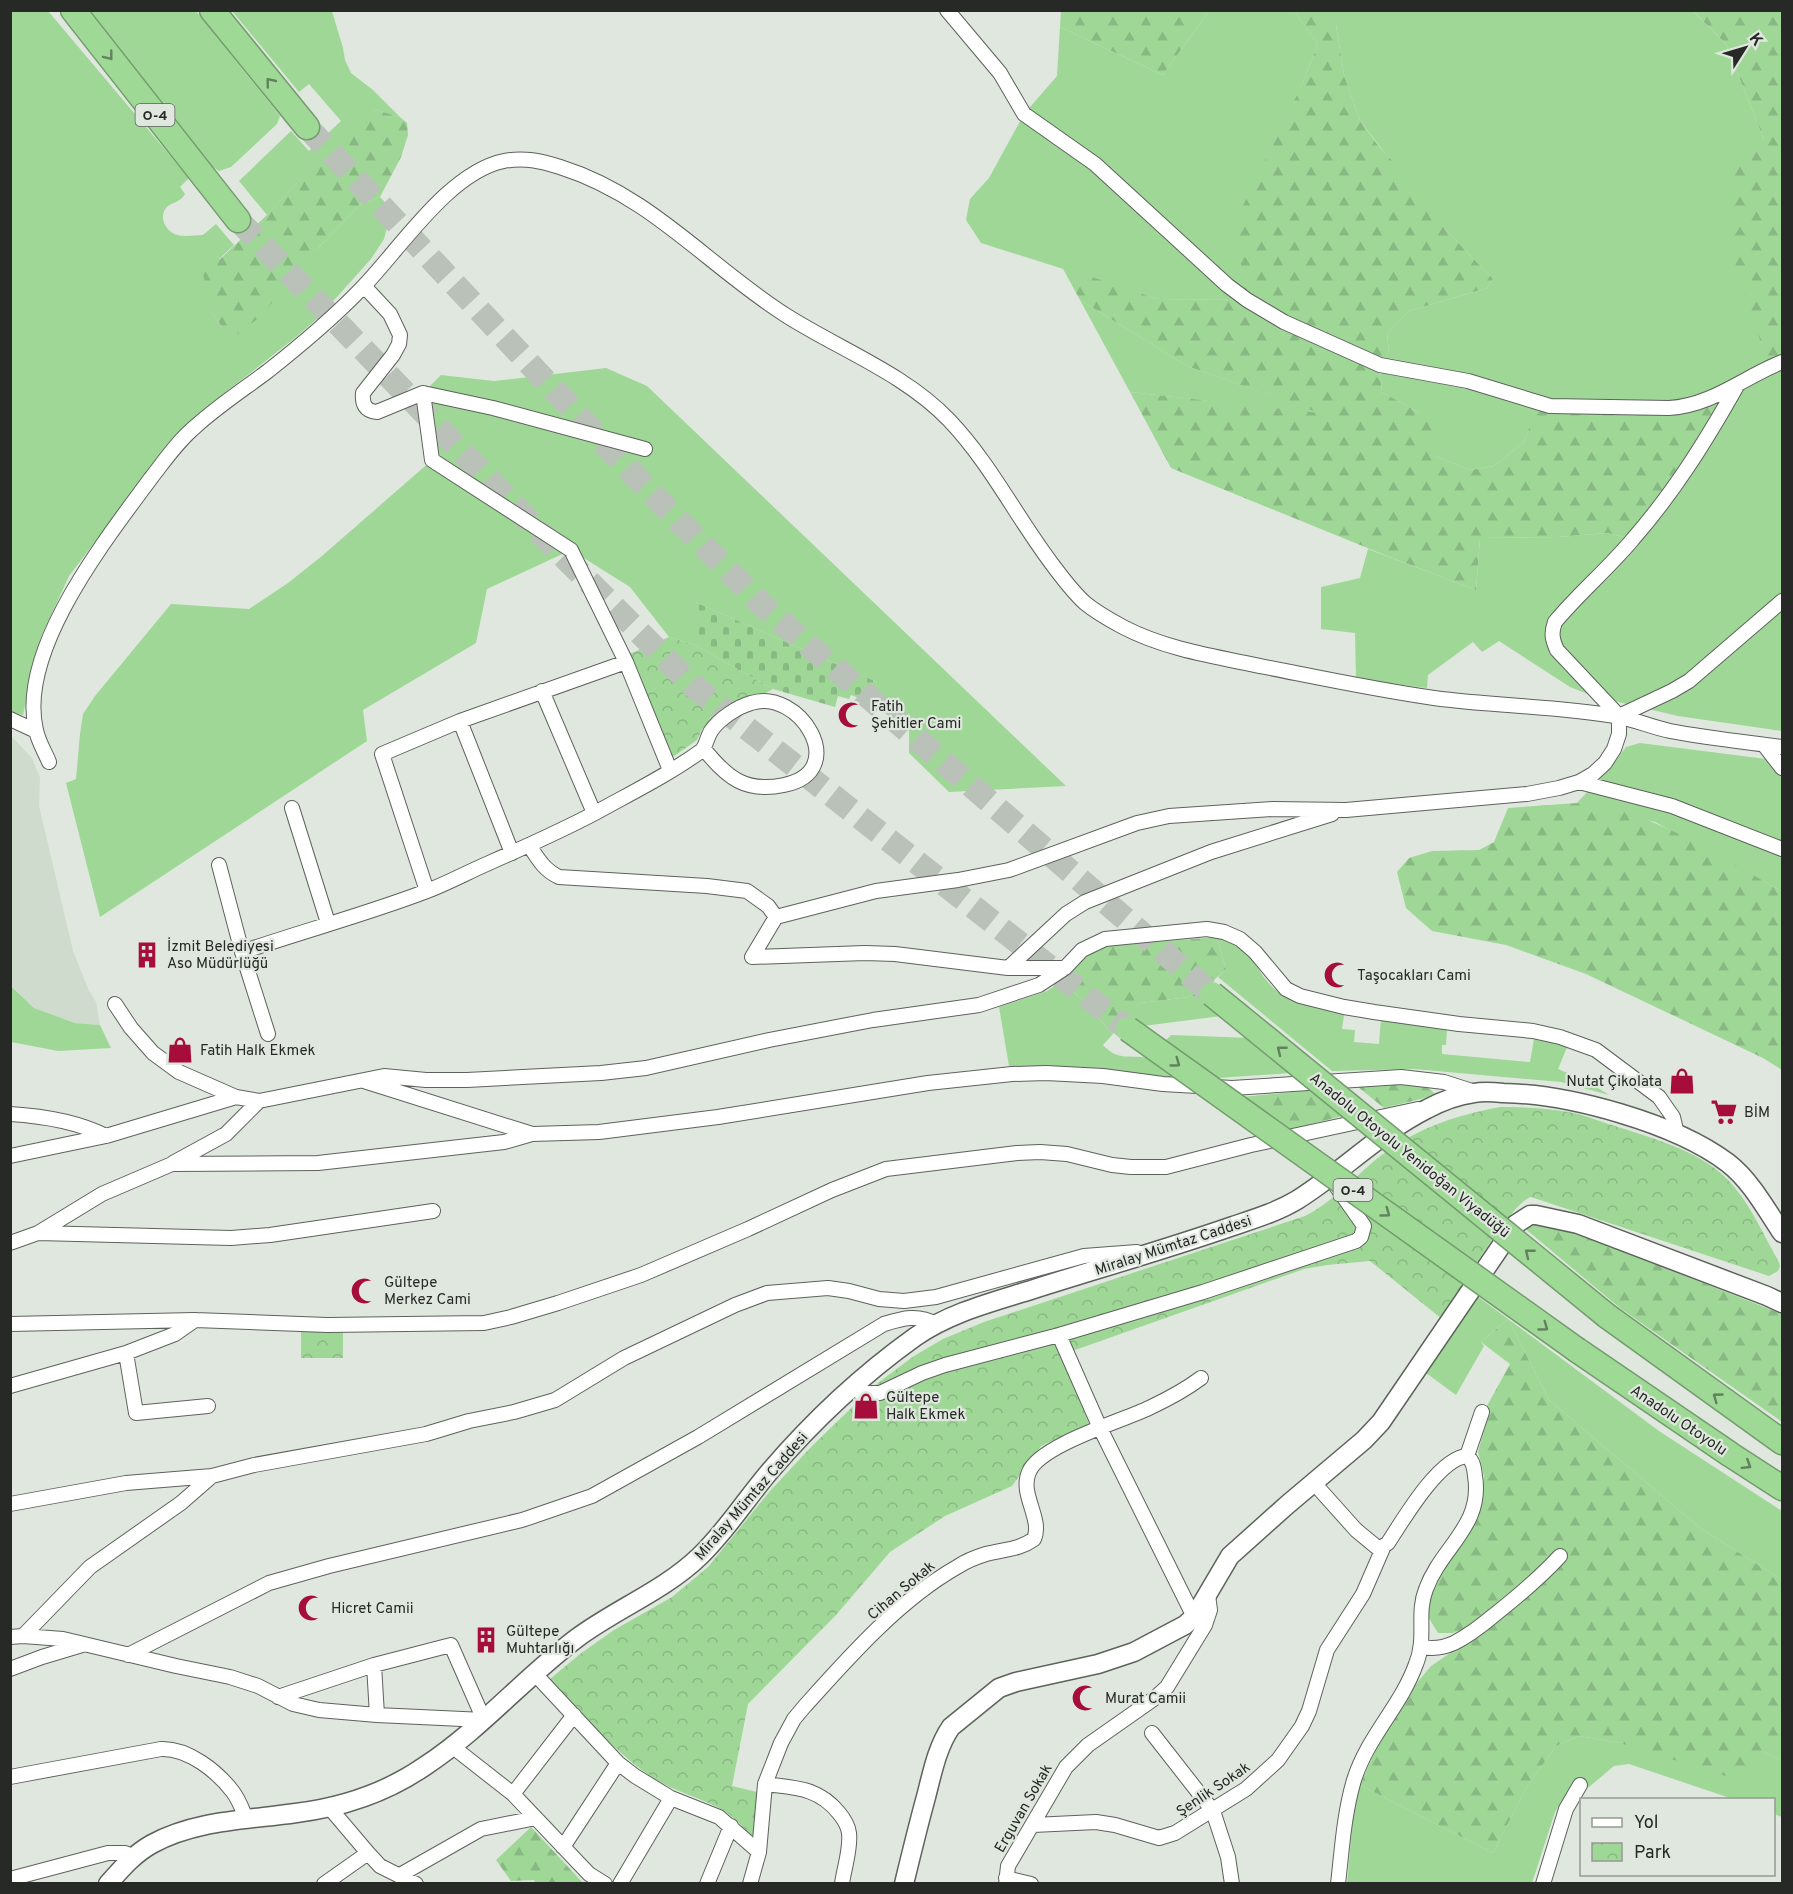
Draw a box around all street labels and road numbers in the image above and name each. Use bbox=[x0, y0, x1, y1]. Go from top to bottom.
road number: O-4 bbox=[136, 104, 174, 126]
street label: Anadolu Otoyolu Yenidoğan Viyadüğü bbox=[1305, 1069, 1513, 1243]
road number: O-4 bbox=[1334, 1179, 1372, 1201]
street label: Miralay Mümtaz Caddesi bbox=[1093, 1212, 1254, 1281]
street label: Anadolu Otoyolu bbox=[1626, 1382, 1730, 1461]
street label: Miralay Mümtaz Caddesi bbox=[691, 1429, 813, 1565]
street label: Cihan Sokak bbox=[864, 1557, 940, 1625]
street label: Şenlik Sokak bbox=[1173, 1759, 1254, 1822]
street label: Erguvan Sokak bbox=[991, 1761, 1057, 1857]

